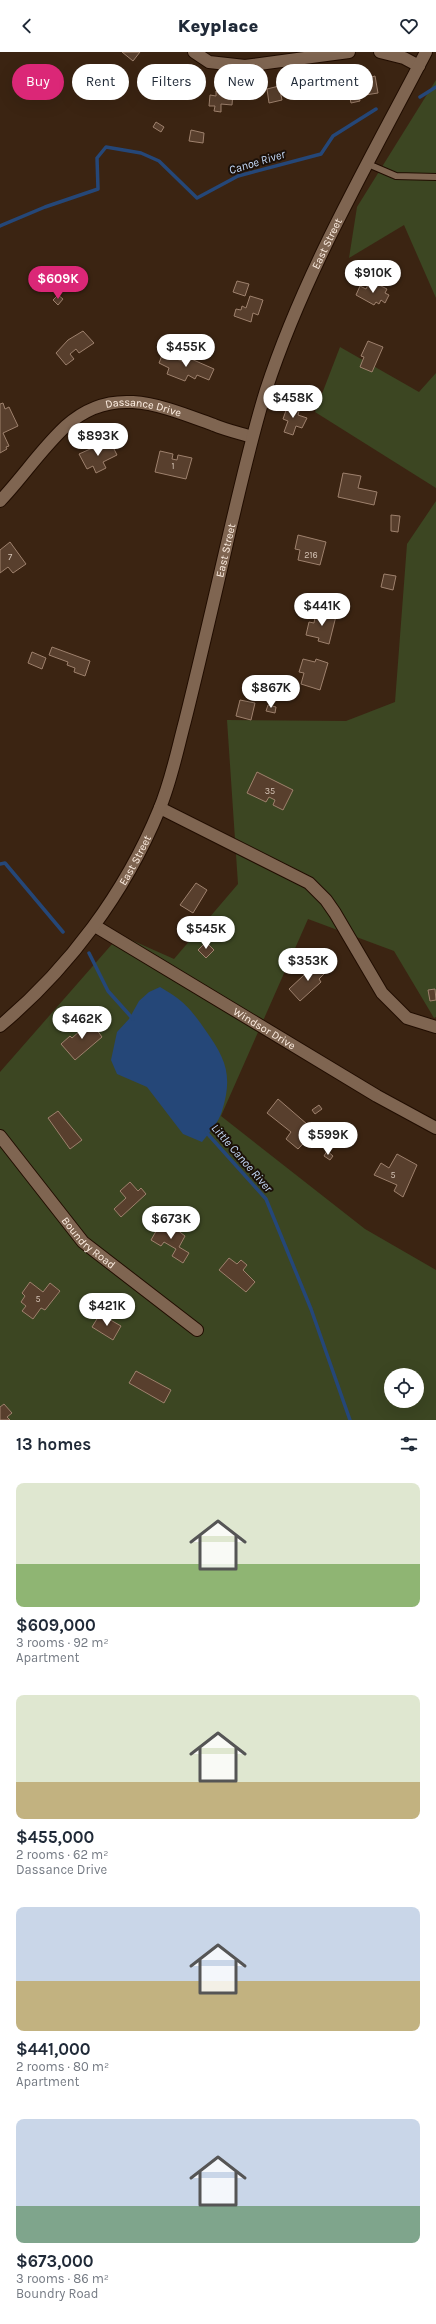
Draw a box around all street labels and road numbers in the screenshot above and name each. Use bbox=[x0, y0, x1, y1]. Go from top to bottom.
street label: East Street bbox=[309, 216, 345, 271]
street label: Dassance Drive bbox=[104, 396, 183, 420]
street label: East Street bbox=[213, 522, 238, 579]
street label: East Street bbox=[116, 833, 154, 888]
street label: Windsor Drive bbox=[231, 1005, 298, 1053]
street label: Boundry Road bbox=[59, 1214, 118, 1272]

